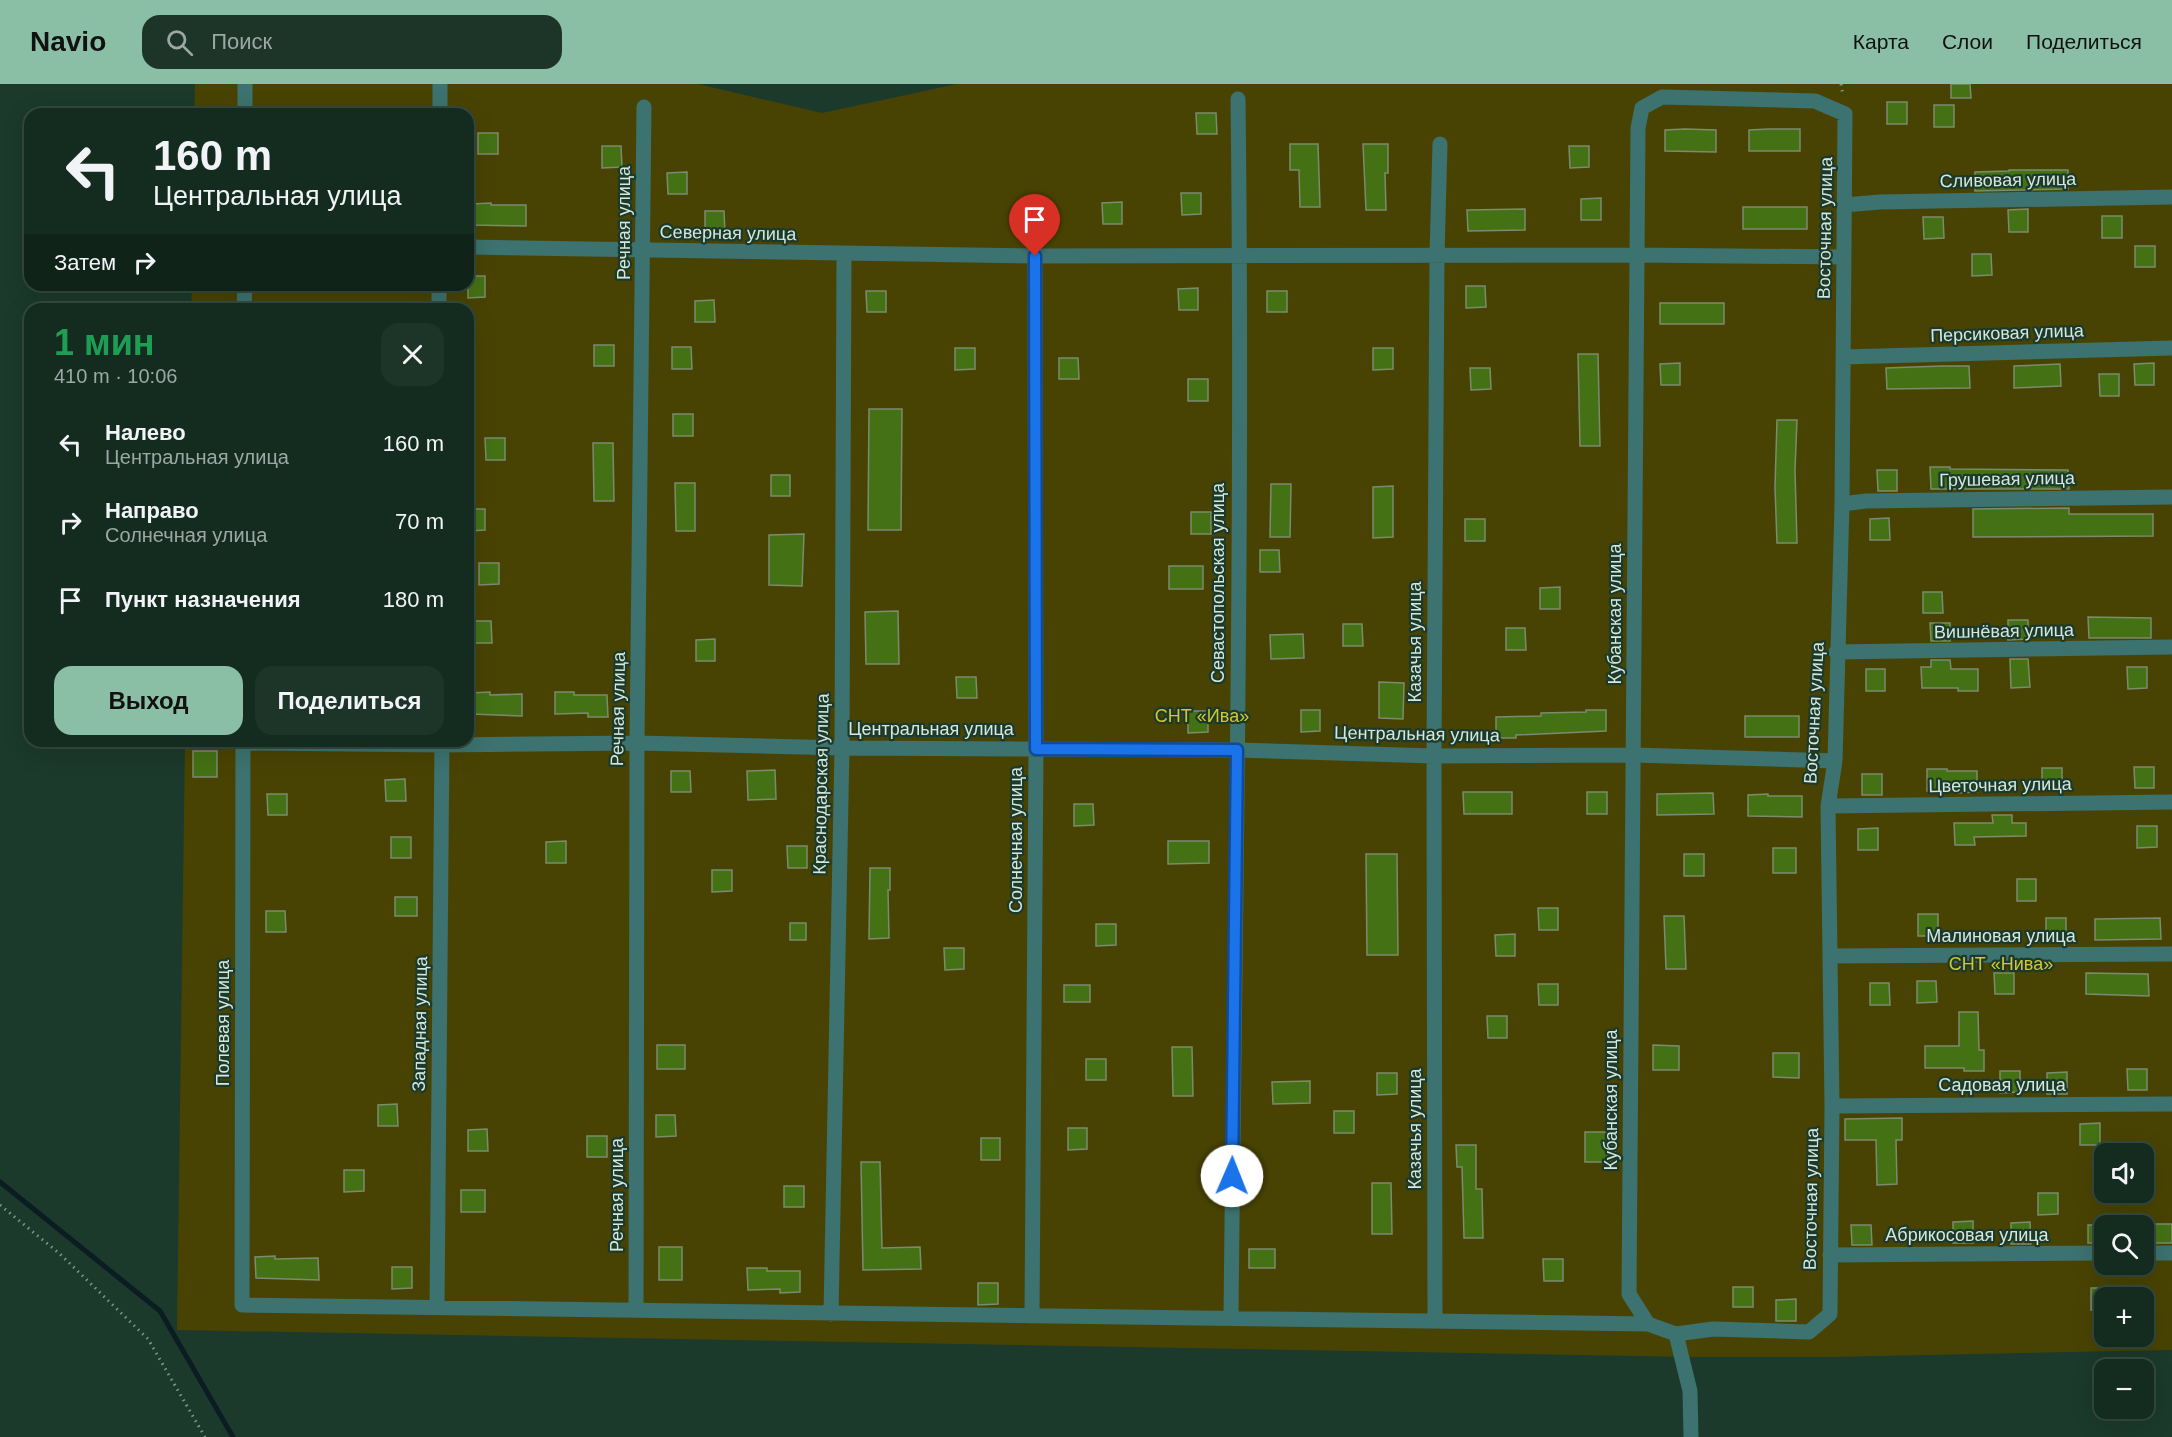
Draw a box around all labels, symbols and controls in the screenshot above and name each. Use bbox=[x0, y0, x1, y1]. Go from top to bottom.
search box bbox=[142, 15, 562, 69]
text: Navio bbox=[30, 26, 106, 57]
icon: search bbox=[163, 26, 196, 59]
text: Поиск bbox=[211, 29, 272, 54]
text: Карта bbox=[1853, 30, 1909, 53]
text: Слои bbox=[1942, 30, 1993, 53]
text: Поделиться bbox=[2026, 30, 2142, 53]
icon: left bbox=[54, 132, 132, 210]
text: 160 m bbox=[153, 132, 272, 179]
street label: Восточная улица bbox=[1814, 156, 1836, 299]
street label: Речная улица bbox=[614, 165, 634, 280]
street label: Сливовая улица bbox=[1940, 169, 2077, 191]
text: Центральная улица bbox=[153, 181, 401, 211]
pin bbox=[1009, 194, 1060, 256]
icon: arrive bbox=[1018, 203, 1051, 236]
street label: Северная улица bbox=[660, 222, 797, 244]
icon: right bbox=[128, 246, 161, 279]
text: Затем bbox=[54, 250, 116, 275]
street label: Персиковая улица bbox=[1930, 320, 2085, 346]
text: 1 мин bbox=[54, 322, 155, 363]
button: close bbox=[381, 323, 444, 386]
text: 410 m · 10:06 bbox=[54, 365, 177, 387]
text: Налево bbox=[105, 420, 186, 445]
icon: left bbox=[54, 428, 87, 461]
text: 160 m bbox=[383, 431, 444, 456]
text: Центральная улица bbox=[105, 446, 289, 468]
street label: Грушевая улица bbox=[1939, 468, 2076, 490]
street label: Севастопольская улица bbox=[1208, 482, 1228, 683]
text: Направо bbox=[105, 498, 199, 523]
icon: right bbox=[54, 506, 87, 539]
text: 70 m bbox=[395, 509, 444, 534]
text: Солнечная улица bbox=[105, 524, 267, 546]
street label: Кубанская улица bbox=[1605, 542, 1625, 685]
street label: Казачья улица bbox=[1405, 580, 1425, 703]
icon: arrive bbox=[54, 584, 87, 617]
text: Пункт назначения bbox=[105, 587, 301, 612]
text: 180 m bbox=[383, 587, 444, 612]
street label: Вишнёвая улица bbox=[1934, 620, 2075, 642]
street label: Восточная улица bbox=[1800, 640, 1828, 785]
street label: Речная улица bbox=[607, 651, 629, 766]
button: Выход bbox=[54, 666, 243, 735]
button: Поделиться bbox=[255, 666, 444, 735]
street label: Краснодарская улица bbox=[809, 692, 833, 875]
park label: СНТ «Ива» bbox=[1155, 706, 1249, 726]
street label: Центральная улица bbox=[848, 719, 1015, 739]
street label: Центральная улица bbox=[1334, 723, 1501, 745]
street label: Солнечная улица bbox=[1006, 766, 1026, 913]
street label: Цветочная улица bbox=[1928, 774, 2073, 796]
street label: Малиновая улица bbox=[1926, 926, 2077, 946]
park label: СНТ «Нива» bbox=[1949, 954, 2053, 974]
street label: Западная улица bbox=[409, 955, 431, 1092]
street label: Полевая улица bbox=[213, 959, 233, 1086]
street label: Кубанская улица bbox=[1601, 1028, 1621, 1171]
street label: Казачья улица bbox=[1405, 1067, 1425, 1190]
street label: Садовая улица bbox=[1938, 1075, 2067, 1095]
street label: Восточная улица bbox=[1800, 1127, 1822, 1270]
street label: Речная улица bbox=[607, 1137, 627, 1252]
map controls bbox=[2094, 1143, 2154, 1419]
button: sound bbox=[2094, 1143, 2154, 1203]
position arrow bbox=[1200, 1144, 1264, 1208]
button: search bbox=[2094, 1215, 2154, 1275]
street label: Абрикосовая улица bbox=[1885, 1225, 2050, 1245]
button: + bbox=[2094, 1287, 2154, 1347]
button: − bbox=[2094, 1359, 2154, 1419]

